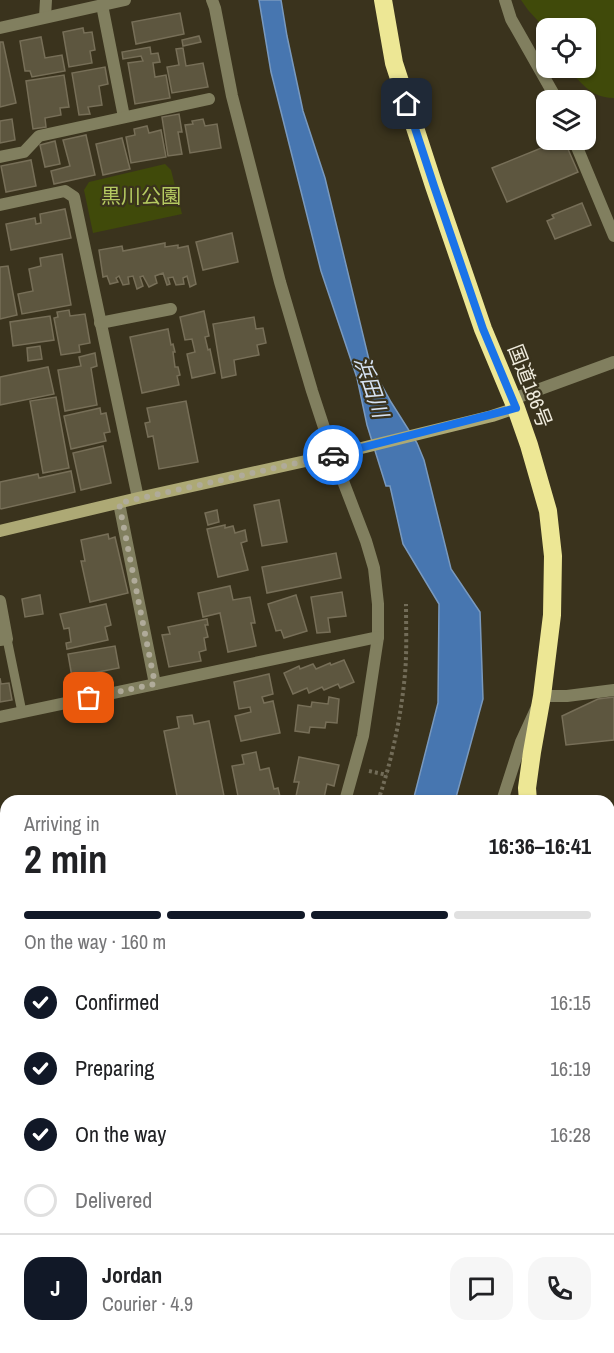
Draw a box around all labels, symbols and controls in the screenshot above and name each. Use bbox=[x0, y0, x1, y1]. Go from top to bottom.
map controls bbox=[536, 18, 596, 150]
button: locate bbox=[536, 18, 596, 78]
pin bbox=[381, 78, 432, 129]
icon: home bbox=[390, 87, 423, 120]
button: layers bbox=[536, 90, 596, 150]
park label: 黒川公園 bbox=[101, 182, 181, 209]
street label: 国道186号 bbox=[502, 340, 559, 431]
water label: 浜田川 bbox=[348, 352, 396, 423]
courier bbox=[303, 425, 363, 485]
icon: car bbox=[317, 439, 350, 472]
pin bbox=[63, 672, 114, 723]
icon: bag bbox=[72, 681, 105, 714]
text: Arriving in bbox=[24, 810, 100, 837]
text: 16:36–16:41 bbox=[489, 831, 591, 861]
text: 2 min bbox=[24, 833, 108, 885]
text: On the way · 160 m bbox=[24, 928, 166, 955]
icon: check bbox=[24, 986, 57, 1019]
text: Confirmed bbox=[75, 987, 159, 1017]
text: 16:15 bbox=[550, 989, 591, 1016]
icon: check bbox=[24, 1052, 57, 1085]
text: Preparing bbox=[75, 1053, 154, 1083]
text: 16:19 bbox=[550, 1055, 591, 1082]
icon: check bbox=[24, 1118, 57, 1151]
text: On the way bbox=[75, 1119, 166, 1149]
text: 16:28 bbox=[550, 1121, 591, 1148]
text: Delivered bbox=[75, 1185, 152, 1215]
button: chat bbox=[450, 1257, 513, 1320]
button: phone bbox=[528, 1257, 591, 1320]
text: Jordan bbox=[102, 1260, 162, 1290]
text: J bbox=[50, 1273, 61, 1303]
text: Courier · 4.9 bbox=[102, 1290, 193, 1317]

